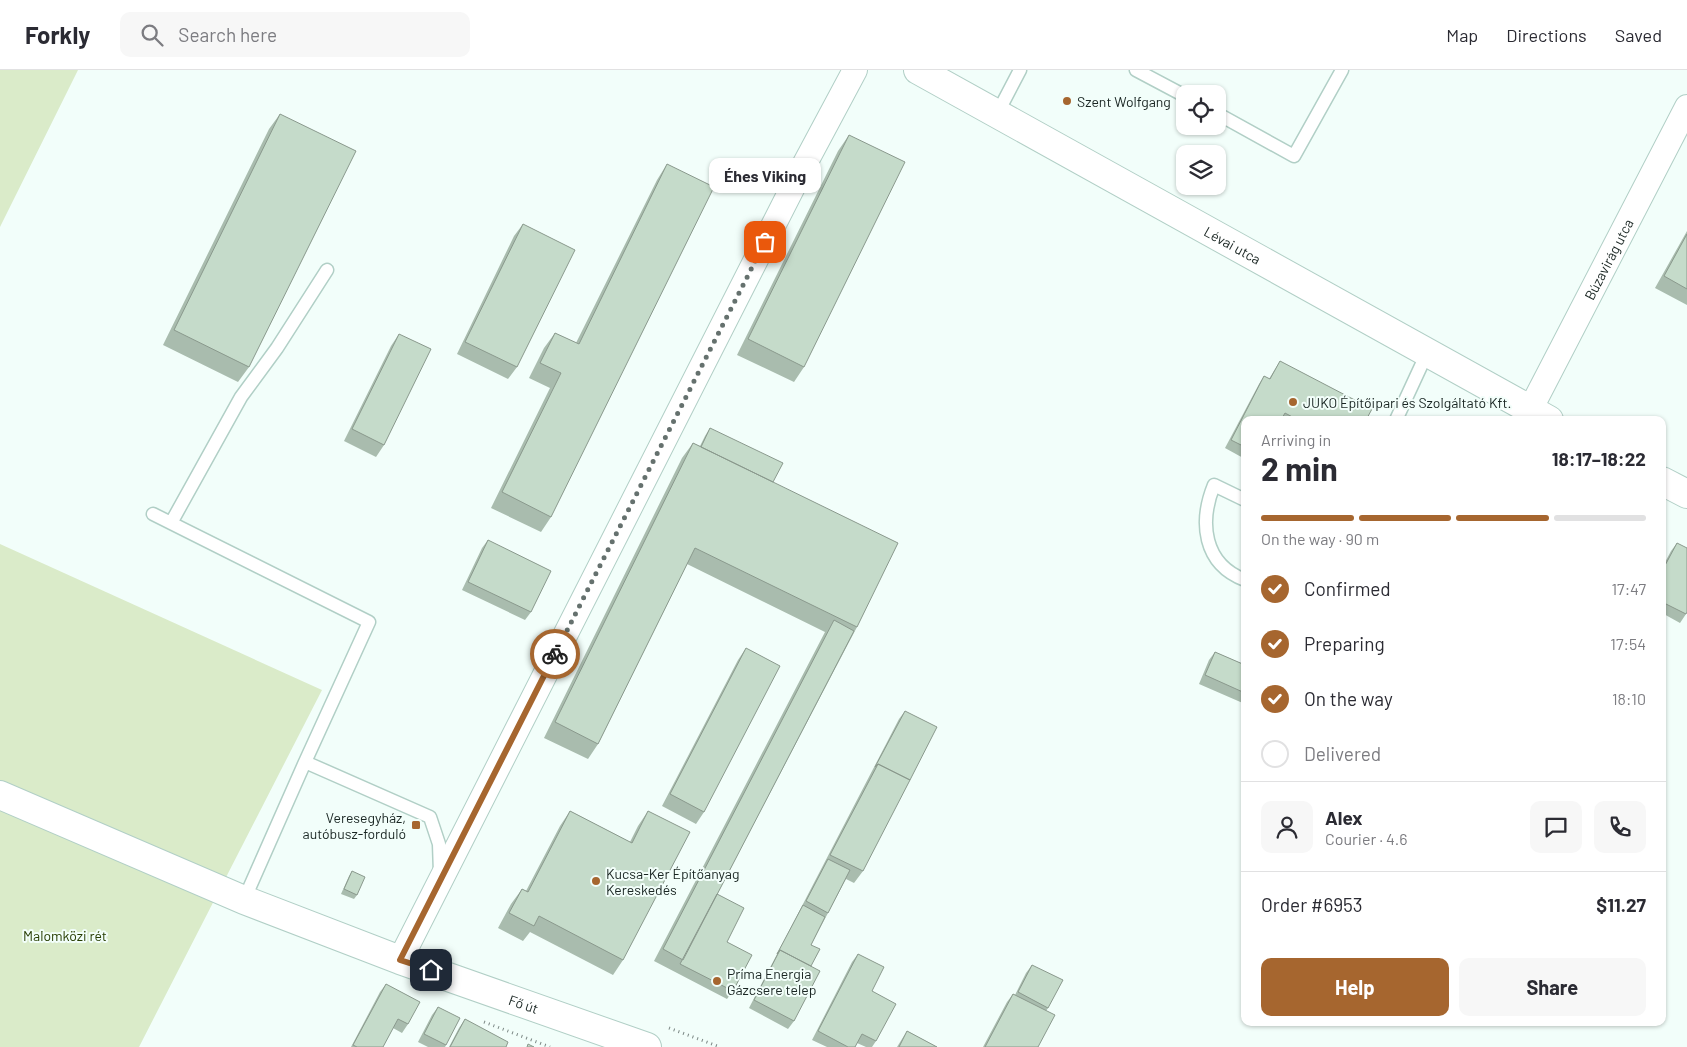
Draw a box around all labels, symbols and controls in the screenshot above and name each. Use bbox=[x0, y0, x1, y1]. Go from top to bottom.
search box bbox=[120, 12, 470, 57]
text: Forkly bbox=[25, 20, 90, 49]
icon: search bbox=[138, 21, 166, 49]
text: Search here bbox=[178, 23, 277, 46]
text: Map bbox=[1446, 24, 1478, 46]
text: Directions bbox=[1506, 24, 1587, 46]
text: Saved bbox=[1615, 24, 1662, 46]
map controls bbox=[1176, 85, 1226, 195]
button: locate bbox=[1176, 85, 1226, 135]
place label: Szent Wolfgang bbox=[1077, 93, 1171, 110]
marker: Szent Wolfgang bbox=[1061, 95, 1073, 107]
button: layers bbox=[1176, 145, 1226, 195]
callout: Éhes Viking bbox=[709, 157, 821, 192]
text: Éhes Viking bbox=[724, 166, 806, 185]
street label: Búzavirág utca bbox=[1580, 216, 1636, 303]
pin bbox=[744, 221, 786, 263]
street label: Lévai utca bbox=[1202, 222, 1264, 267]
icon: bag bbox=[751, 228, 779, 256]
place label: JUKO Építőipari és Szolgáltató Kft. bbox=[1303, 394, 1511, 411]
marker: JUKO Építőipari és Szolgáltató Kft. bbox=[1287, 396, 1299, 408]
text: Arriving in bbox=[1261, 430, 1331, 449]
text: 18:17–18:22 bbox=[1552, 447, 1646, 470]
text: 2 min bbox=[1261, 449, 1338, 487]
text: On the way · 90 m bbox=[1261, 529, 1379, 548]
icon: check bbox=[1261, 575, 1289, 603]
text: Confirmed bbox=[1304, 577, 1391, 600]
text: 17:47 bbox=[1612, 579, 1646, 598]
courier bbox=[530, 629, 580, 679]
icon: check bbox=[1261, 630, 1289, 658]
text: Preparing bbox=[1304, 632, 1385, 655]
text: 17:54 bbox=[1610, 634, 1646, 653]
icon: bike bbox=[541, 640, 569, 668]
icon: check bbox=[1261, 685, 1289, 713]
text: On the way bbox=[1304, 687, 1393, 710]
text: 18:10 bbox=[1612, 689, 1646, 708]
text: Delivered bbox=[1304, 742, 1381, 765]
button: person bbox=[1261, 801, 1313, 853]
button: chat bbox=[1530, 801, 1582, 853]
button: phone bbox=[1594, 801, 1646, 853]
text: Alex bbox=[1325, 806, 1363, 829]
place label: Veresegyház, autóbusz-forduló bbox=[303, 809, 406, 842]
marker: Veresegyház, autóbusz-forduló bbox=[410, 819, 422, 831]
text: Courier · 4.6 bbox=[1325, 829, 1408, 848]
place label: Kucsa-Ker Építőanyag Kereskedés bbox=[606, 865, 740, 898]
marker: Kucsa-Ker Építőanyag Kereskedés bbox=[590, 875, 602, 887]
text: Order #6953 bbox=[1261, 893, 1363, 916]
text: $11.27 bbox=[1596, 893, 1646, 916]
park label: Malomközi rét bbox=[23, 927, 107, 944]
pin bbox=[410, 949, 452, 991]
icon: home bbox=[417, 956, 445, 984]
button: Help bbox=[1261, 958, 1449, 1016]
button: Share bbox=[1459, 958, 1646, 1016]
place label: Príma Energia Gázcsere telep bbox=[727, 965, 816, 998]
marker: Príma Energia Gázcsere telep bbox=[711, 975, 723, 987]
street label: Fő út bbox=[507, 991, 541, 1017]

